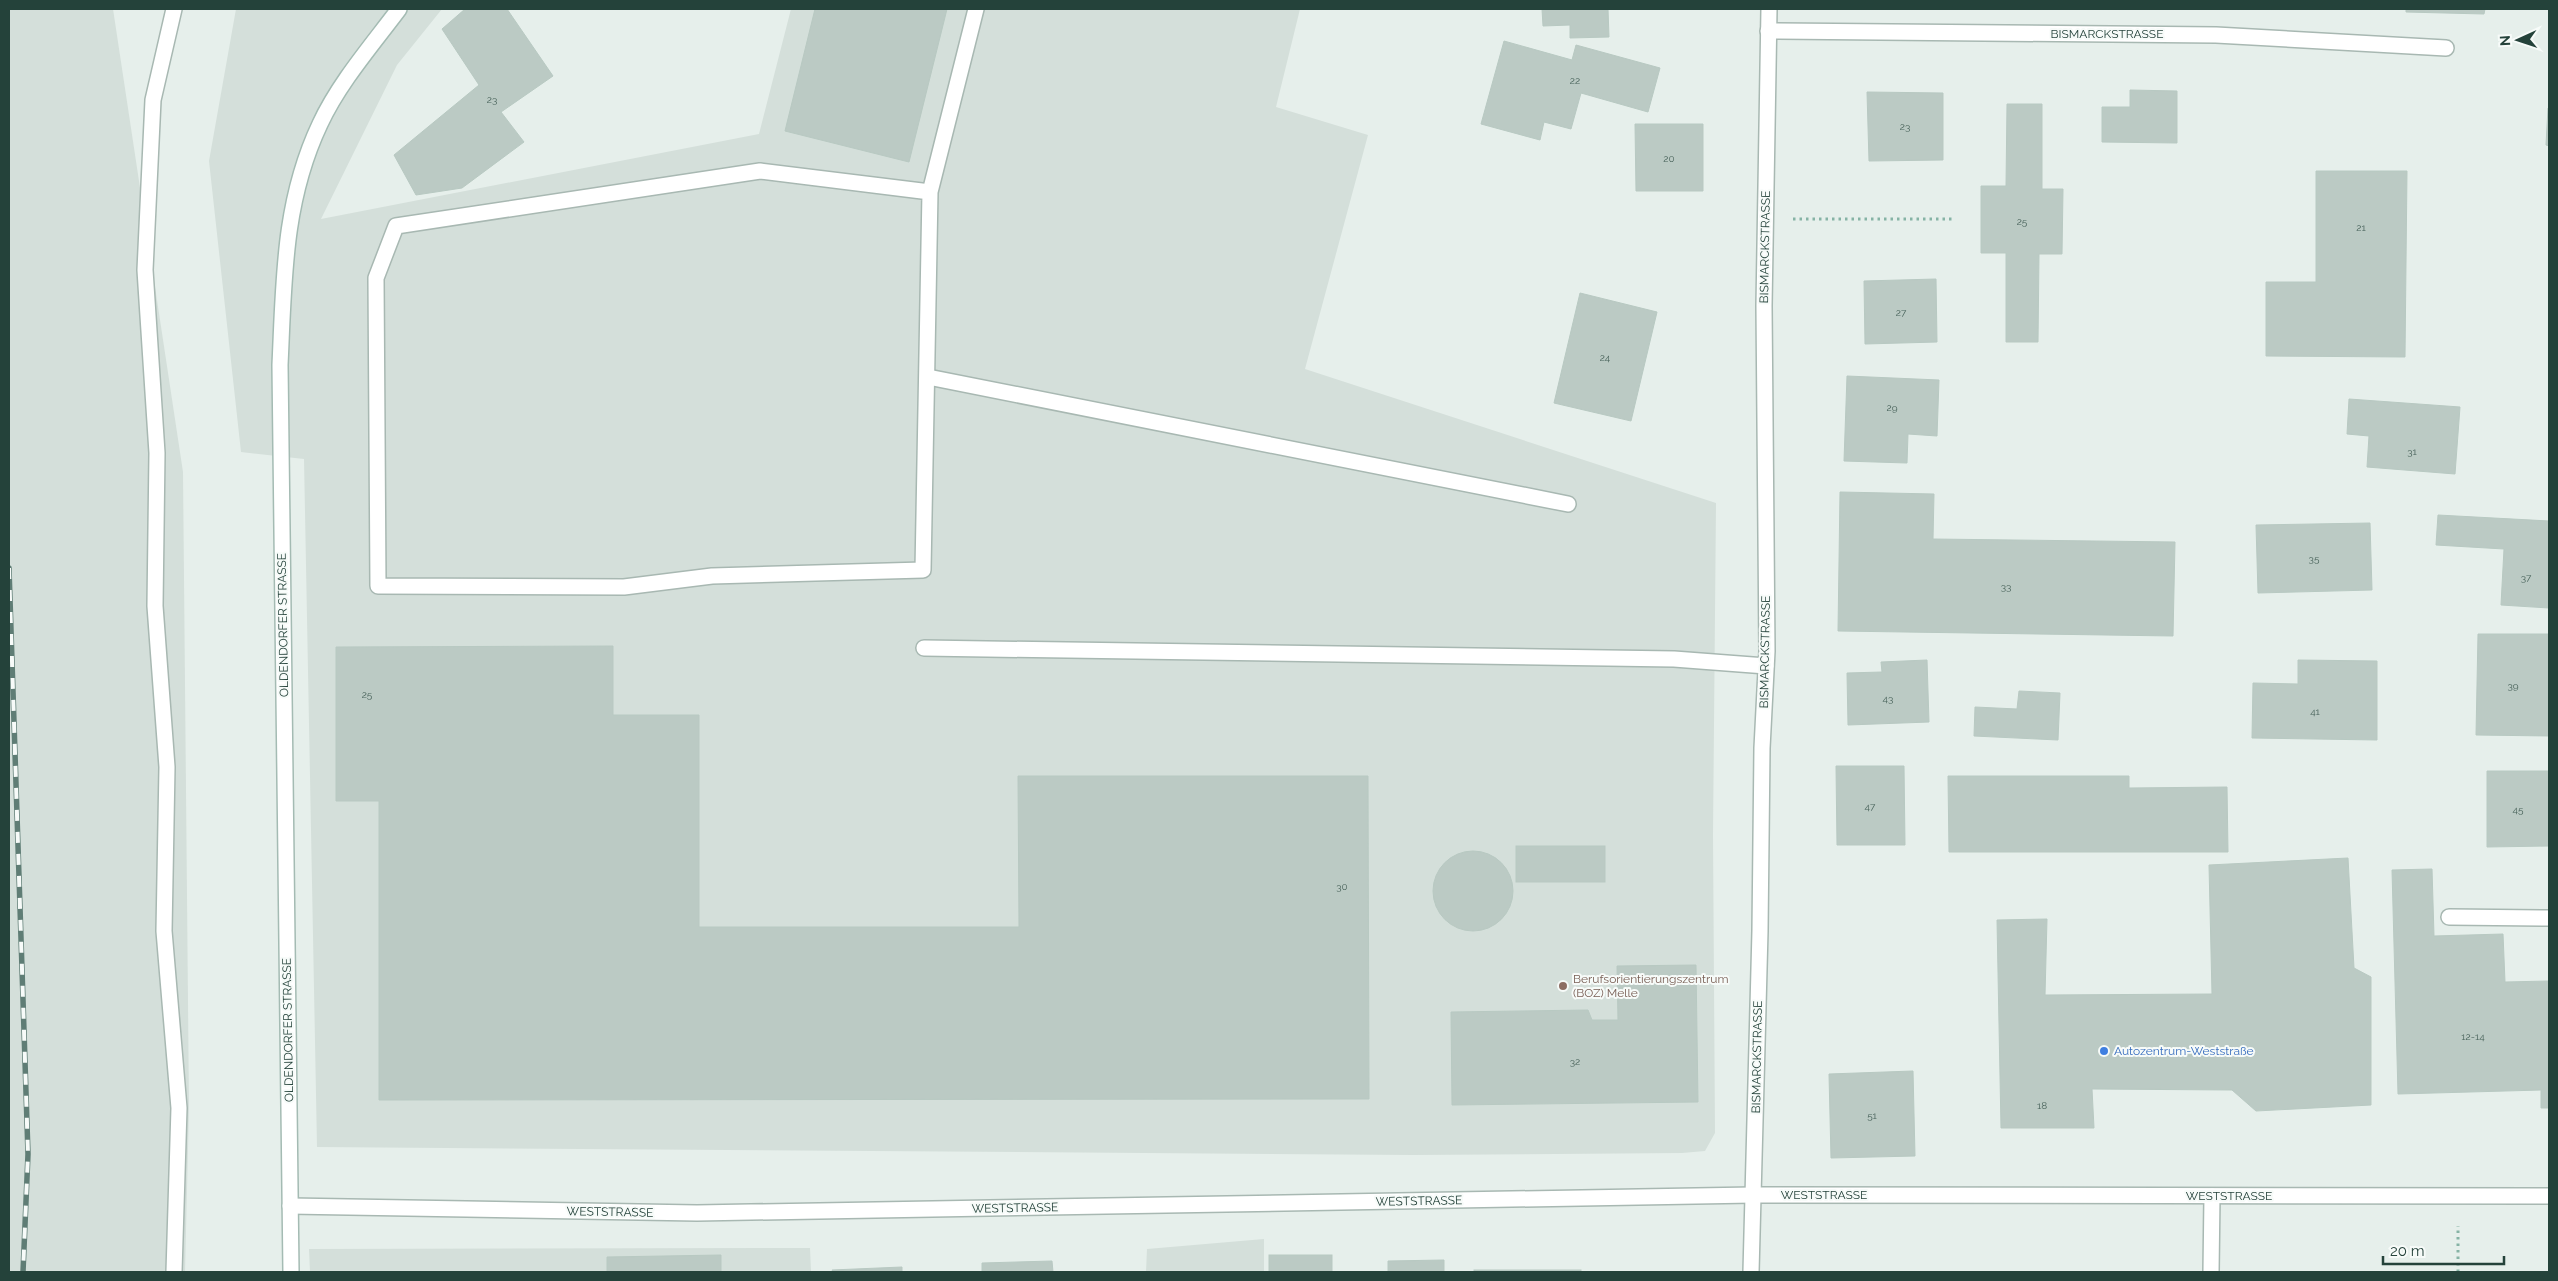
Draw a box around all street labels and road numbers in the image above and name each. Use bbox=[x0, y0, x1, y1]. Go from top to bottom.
street label: BISMARCKSTRASSE bbox=[2051, 27, 2163, 41]
street label: BISMARCKSTRASSE bbox=[1757, 190, 1773, 304]
street label: OLDENDORFER STRASSE bbox=[275, 553, 291, 697]
street label: BISMARCKSTRASSE bbox=[1757, 595, 1773, 709]
street label: OLDENDORFER STRASSE bbox=[280, 958, 296, 1102]
street label: BISMARCKSTRASSE bbox=[1749, 1000, 1765, 1114]
street label: WESTSTRASSE bbox=[1781, 1188, 1867, 1202]
street label: WESTSTRASSE bbox=[2186, 1189, 2272, 1203]
street label: WESTSTRASSE bbox=[1376, 1193, 1462, 1209]
street label: WESTSTRASSE bbox=[972, 1200, 1058, 1216]
street label: WESTSTRASSE bbox=[567, 1204, 653, 1220]

